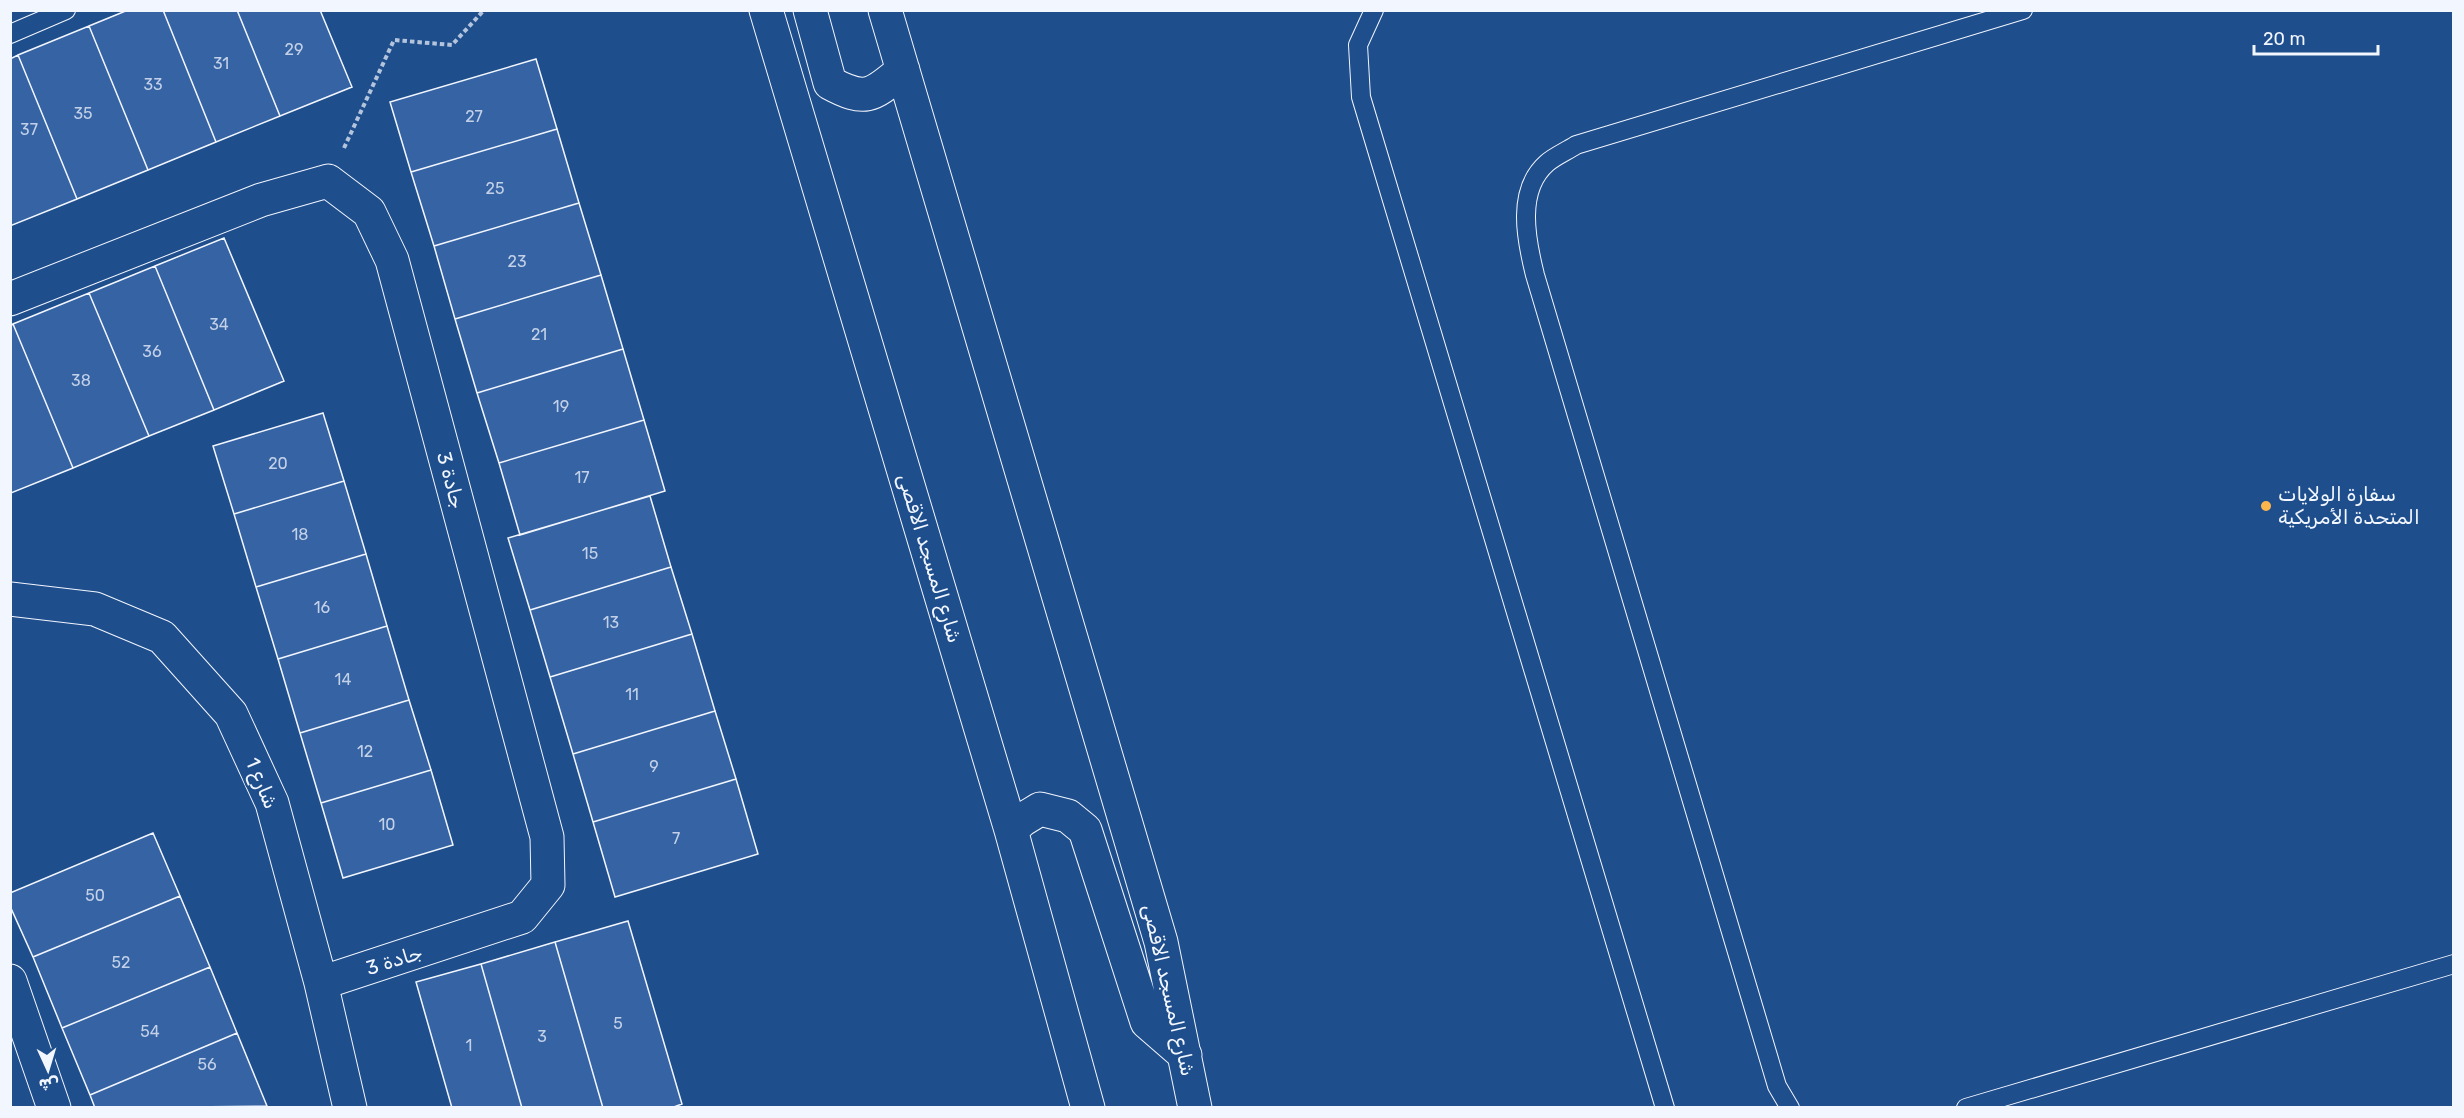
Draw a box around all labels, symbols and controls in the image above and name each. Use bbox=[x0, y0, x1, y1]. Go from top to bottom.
scale bar bbox=[2254, 18, 2378, 56]
text: 20 m bbox=[2263, 28, 2305, 50]
house number: 29 bbox=[285, 40, 303, 59]
house number: 31 bbox=[213, 54, 229, 73]
house number: 33 bbox=[143, 75, 163, 94]
house number: 35 bbox=[73, 104, 93, 123]
house number: 27 bbox=[465, 107, 483, 126]
house number: 37 bbox=[20, 120, 38, 139]
house number: 25 bbox=[486, 179, 504, 198]
house number: 23 bbox=[507, 252, 527, 271]
house number: 34 bbox=[209, 315, 229, 334]
house number: 21 bbox=[531, 325, 547, 344]
house number: 36 bbox=[142, 342, 162, 361]
house number: 38 bbox=[71, 371, 91, 390]
house number: 19 bbox=[553, 397, 569, 416]
street label: جادة 3 bbox=[432, 449, 470, 511]
house number: 20 bbox=[268, 454, 288, 473]
house number: 17 bbox=[574, 468, 590, 487]
street label: شارع المسجد الاقصى bbox=[891, 470, 967, 646]
place label: سفارة الولايات المتحدة الأمريكية bbox=[2278, 482, 2420, 529]
marker: سفارة الولايات المتحدة الأمريكية bbox=[2259, 499, 2273, 513]
house number: 18 bbox=[291, 525, 309, 544]
house number: 15 bbox=[582, 544, 598, 563]
house number: 16 bbox=[314, 598, 331, 617]
house number: 13 bbox=[603, 613, 619, 632]
house number: 14 bbox=[335, 670, 351, 689]
house number: 11 bbox=[625, 685, 639, 704]
house number: 12 bbox=[357, 742, 373, 761]
street label: شارع 1 bbox=[239, 754, 283, 813]
house number: 9 bbox=[649, 757, 659, 776]
house number: 10 bbox=[378, 815, 396, 834]
house number: 7 bbox=[672, 829, 680, 848]
house number: 50 bbox=[85, 886, 105, 905]
street label: شارع المسجد الاقصى bbox=[1136, 902, 1200, 1079]
street label: جادة 3 bbox=[363, 940, 425, 980]
house number: 52 bbox=[112, 953, 130, 972]
house number: 5 bbox=[613, 1014, 623, 1033]
house number: 54 bbox=[140, 1022, 160, 1041]
house number: 3 bbox=[537, 1027, 547, 1046]
house number: 1 bbox=[466, 1036, 472, 1055]
north arrow bbox=[18, 1040, 78, 1100]
house number: 56 bbox=[197, 1055, 217, 1074]
text: ش bbox=[38, 1074, 60, 1095]

